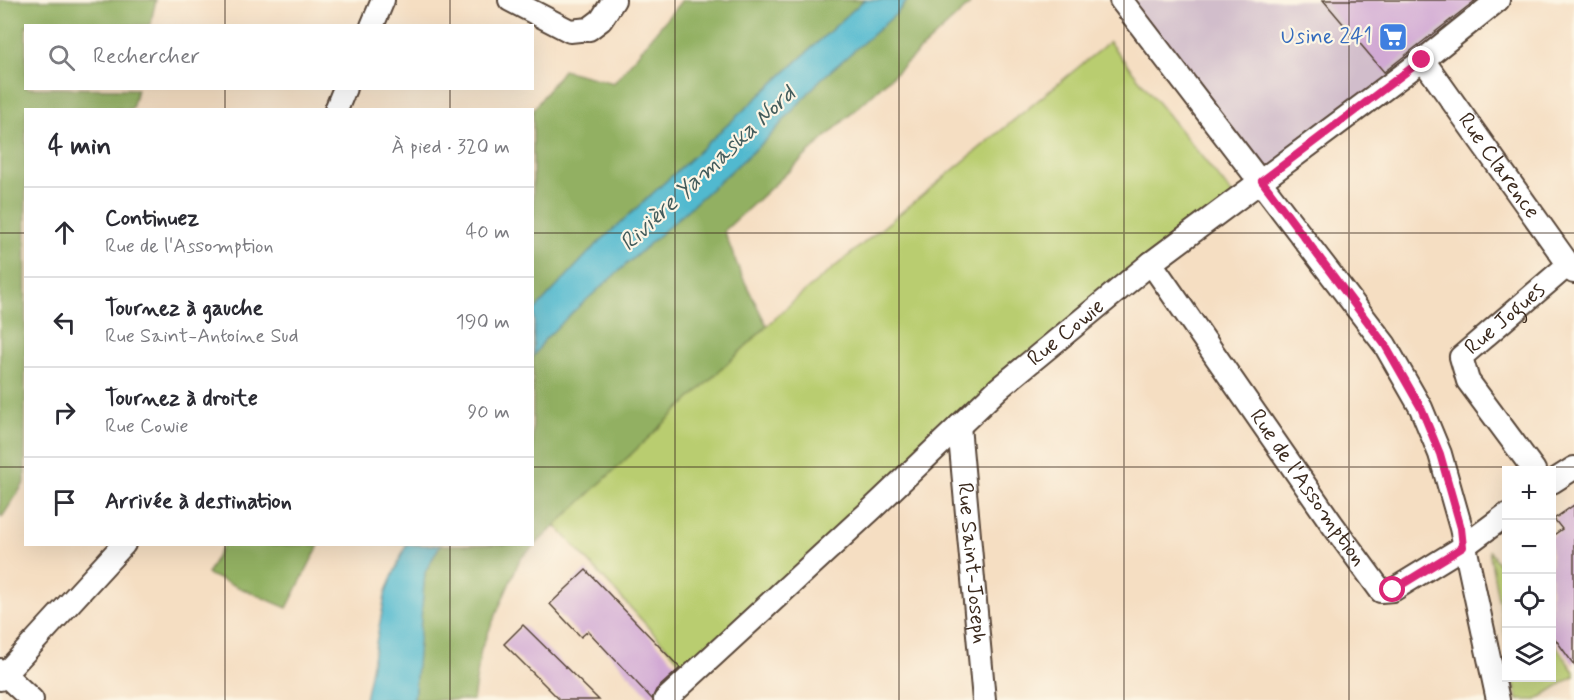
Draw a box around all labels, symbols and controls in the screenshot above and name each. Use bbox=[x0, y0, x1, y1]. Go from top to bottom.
supermarket icon: Usine 241 bbox=[1377, 21, 1409, 53]
place label: Usine 241 bbox=[1281, 23, 1372, 51]
search box bbox=[24, 24, 534, 90]
icon: search bbox=[45, 41, 78, 74]
text: Rechercher bbox=[93, 43, 200, 71]
route end bbox=[1408, 46, 1434, 72]
water label: Rivière Yamaska Nord bbox=[613, 78, 804, 259]
street label: Rue Clarence bbox=[1451, 107, 1546, 224]
text: 4 min bbox=[48, 130, 111, 164]
text: À pied · 320 m bbox=[392, 134, 510, 161]
text: Continuez bbox=[105, 205, 199, 233]
icon: ahead bbox=[48, 216, 81, 249]
text: 40 m bbox=[466, 219, 510, 246]
text: Rue de l'Assomption bbox=[105, 233, 274, 260]
street label: Rue Jogues bbox=[1459, 276, 1551, 362]
street label: Rue Cowie bbox=[1022, 293, 1111, 373]
text: Tournez à gauche bbox=[105, 295, 263, 323]
icon: left bbox=[48, 306, 81, 339]
text: 190 m bbox=[456, 309, 510, 336]
text: Rue Saint-Antoine Sud bbox=[105, 323, 299, 350]
text: Tournez à droite bbox=[105, 385, 258, 413]
icon: right bbox=[48, 396, 81, 429]
text: 90 m bbox=[467, 399, 510, 426]
street label: Rue de l'Assomption bbox=[1243, 404, 1372, 572]
text: Rue Cowie bbox=[105, 413, 189, 440]
map controls bbox=[1502, 466, 1556, 682]
button: + bbox=[1502, 466, 1556, 520]
street label: Rue Saint-Joseph bbox=[950, 481, 993, 645]
icon: arrive bbox=[48, 486, 81, 519]
text: Arrivée à destination bbox=[105, 488, 292, 516]
button: − bbox=[1502, 520, 1556, 574]
button: locate bbox=[1502, 574, 1556, 628]
route start bbox=[1379, 576, 1405, 602]
button: layers bbox=[1502, 628, 1556, 682]

